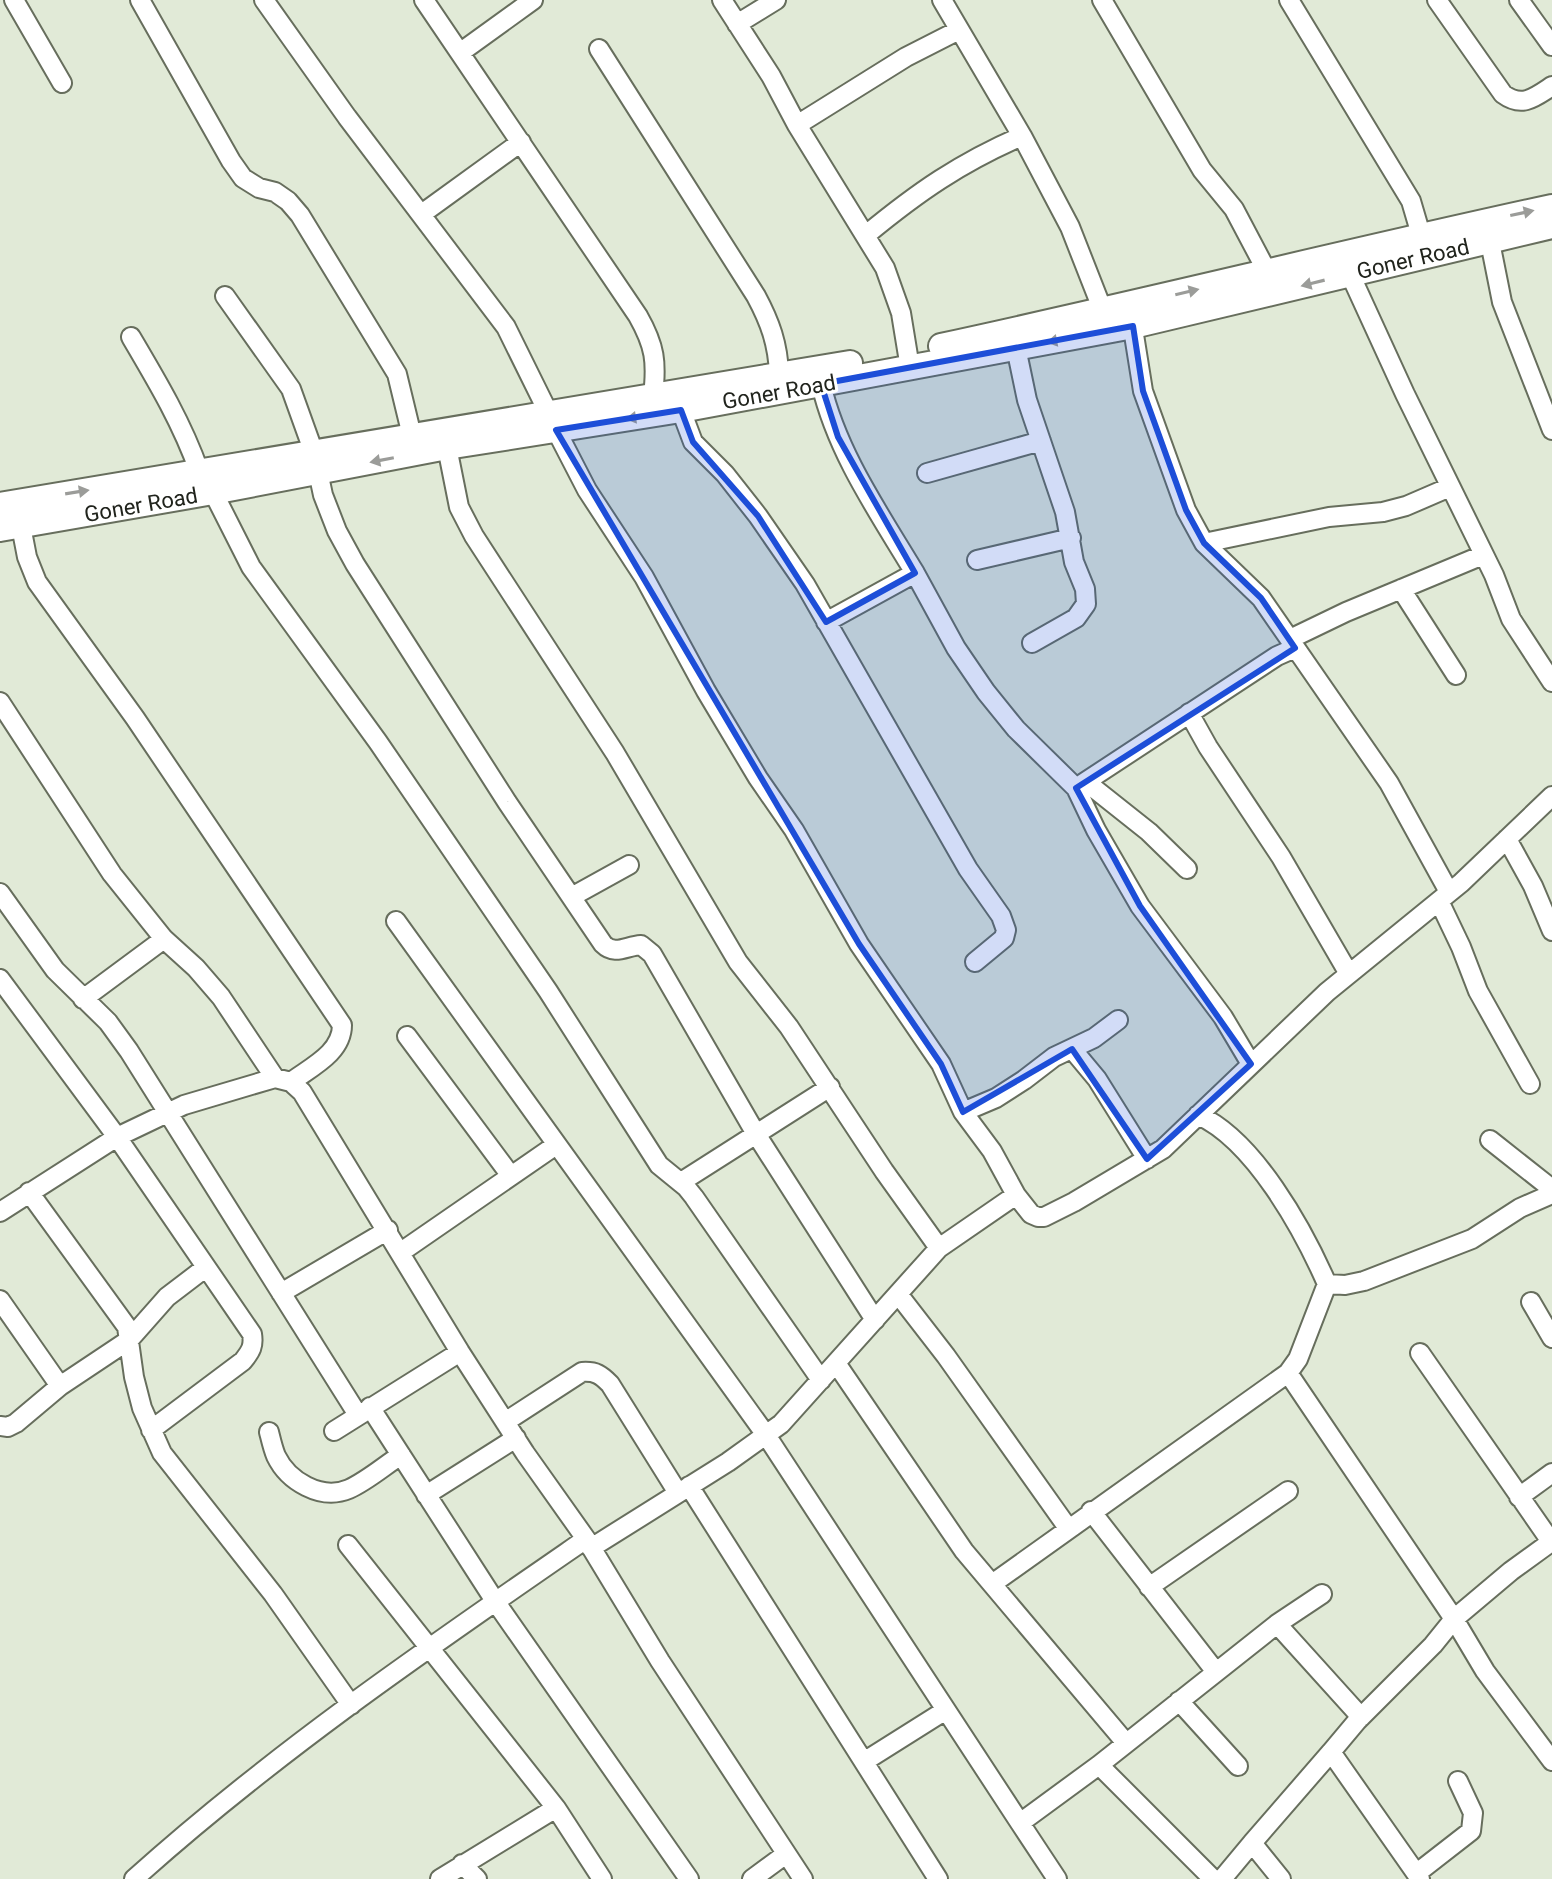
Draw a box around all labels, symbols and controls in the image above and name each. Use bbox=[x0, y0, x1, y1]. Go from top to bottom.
one-way arrow bbox=[1509, 206, 1534, 219]
street label: Goner Road bbox=[1354, 234, 1472, 284]
one-way arrow bbox=[1300, 277, 1325, 289]
one-way arrow bbox=[1174, 285, 1199, 298]
one-way arrow bbox=[1046, 334, 1071, 347]
street label: Goner Road bbox=[720, 370, 838, 414]
one-way arrow bbox=[625, 411, 650, 424]
one-way arrow bbox=[369, 454, 394, 466]
street label: Goner Road bbox=[82, 483, 200, 527]
one-way arrow bbox=[65, 485, 90, 497]

